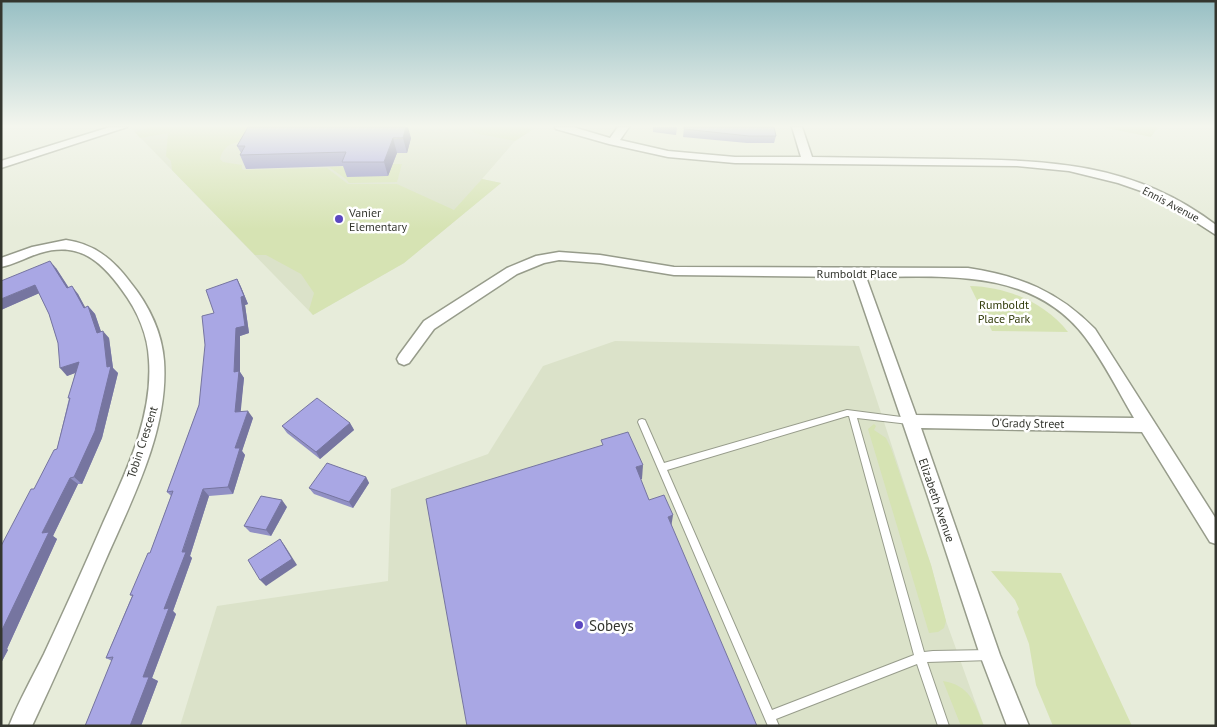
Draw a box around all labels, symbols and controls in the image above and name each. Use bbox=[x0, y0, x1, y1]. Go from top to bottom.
street label: Ennis Avenue bbox=[1140, 183, 1202, 225]
place label: Vanier Elementary bbox=[348, 205, 408, 234]
marker: Vanier Elementary bbox=[333, 213, 345, 225]
street label: Rumboldt Place bbox=[817, 266, 897, 281]
park label: Rumboldt Place Park bbox=[978, 297, 1031, 326]
street label: Tobin Crescent bbox=[123, 404, 161, 480]
street label: O'Grady Street bbox=[992, 415, 1064, 431]
street label: Elizabeth Avenue bbox=[916, 456, 958, 544]
place label: Sobeys bbox=[589, 616, 634, 635]
marker: Sobeys bbox=[573, 619, 585, 631]

